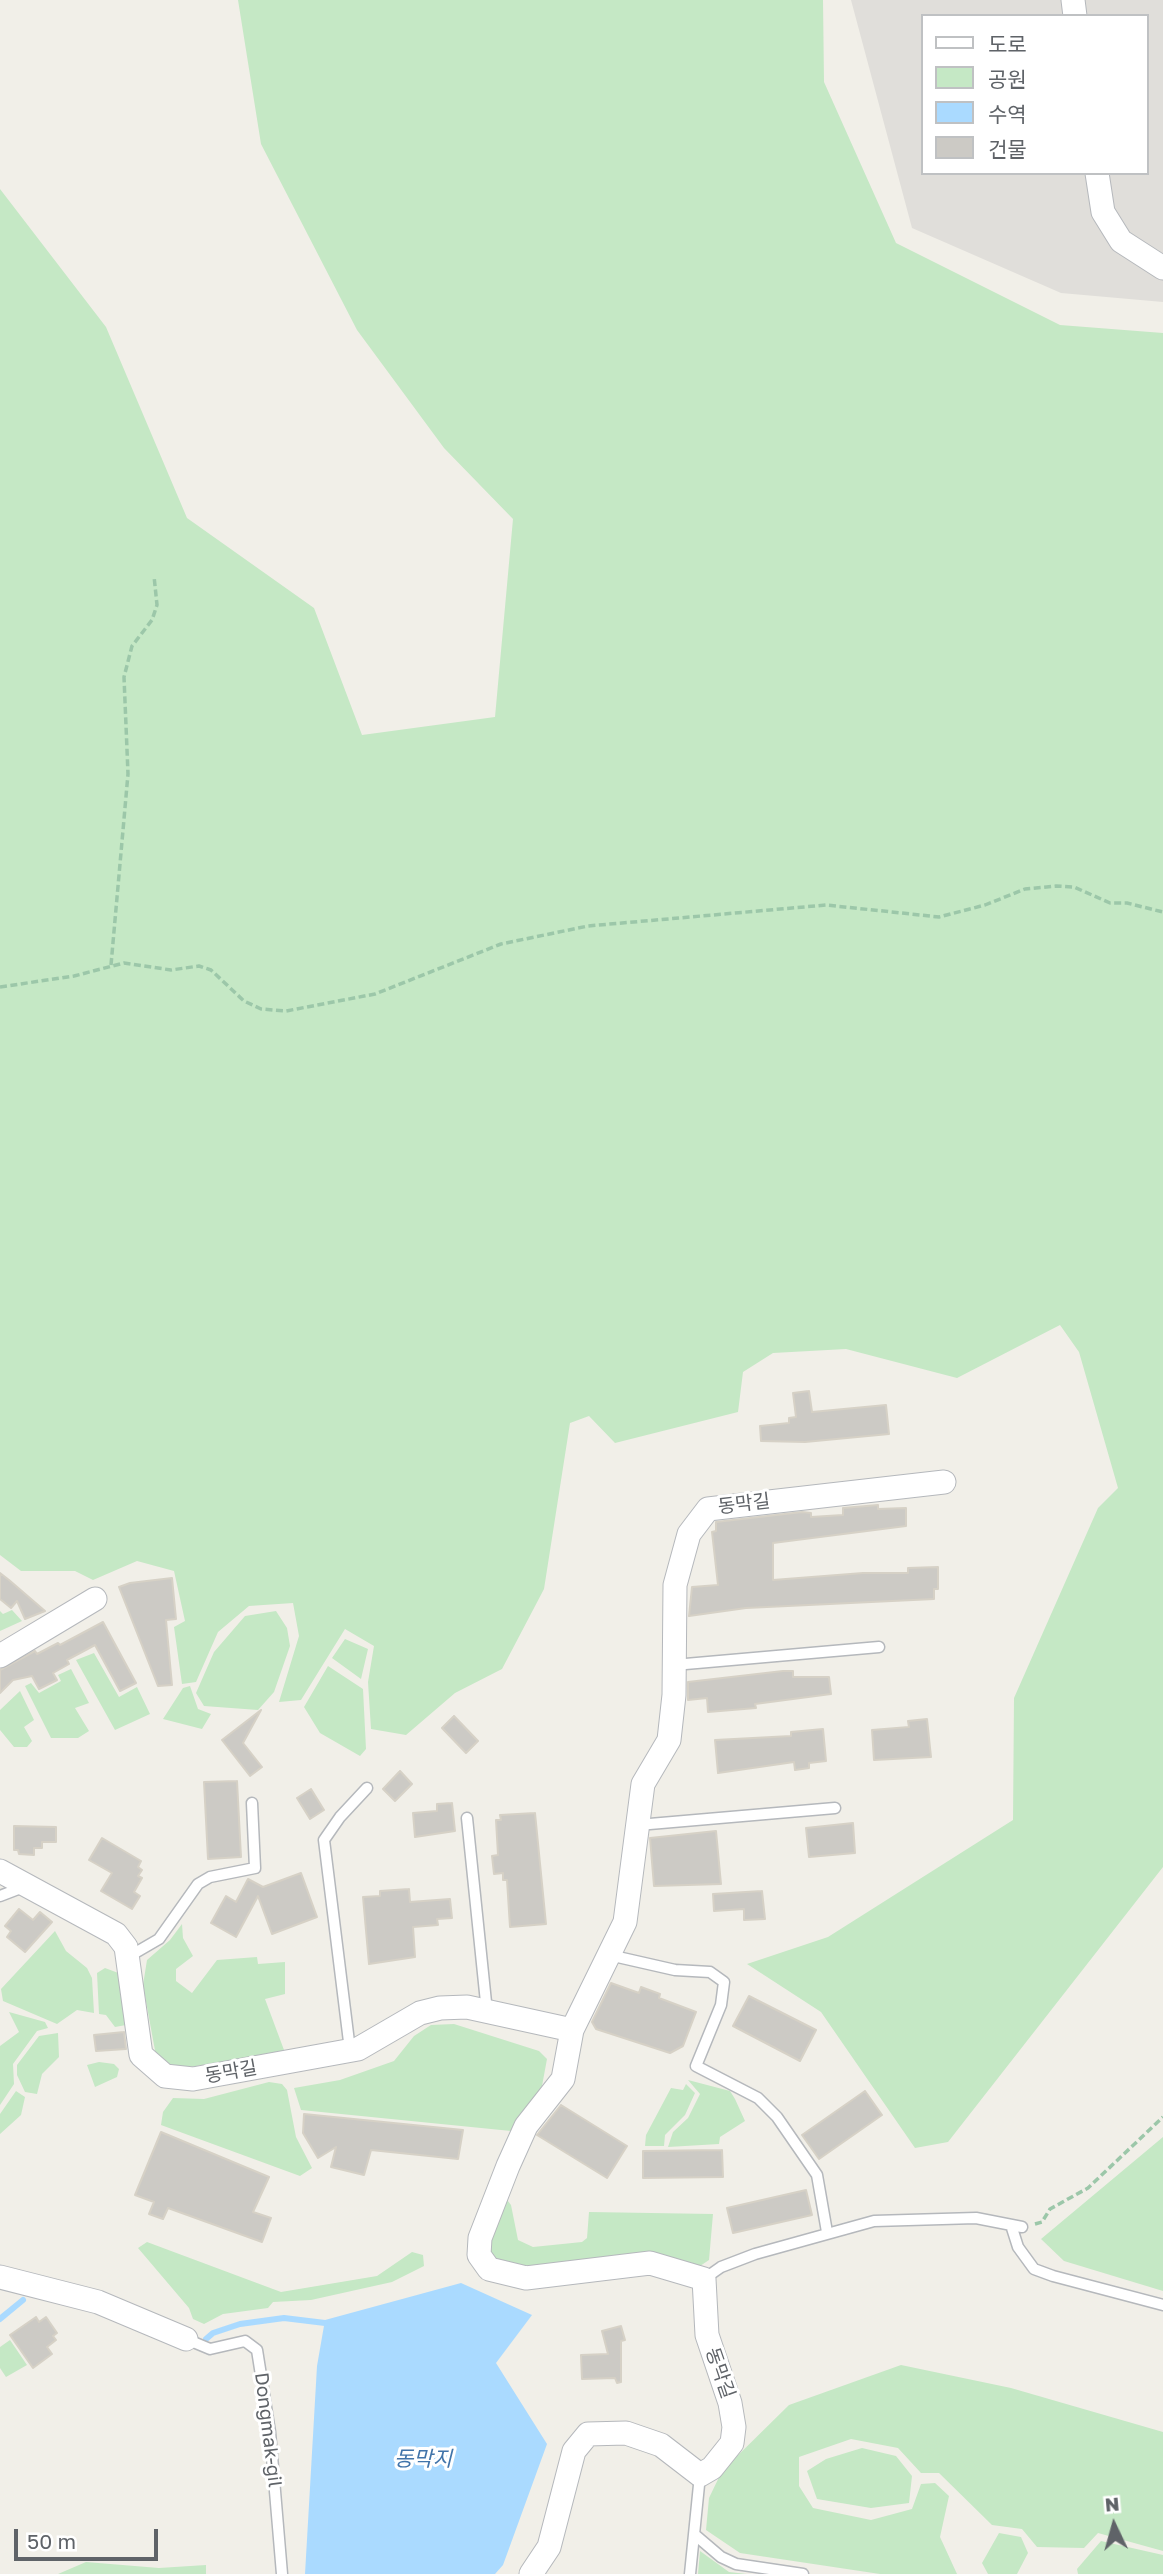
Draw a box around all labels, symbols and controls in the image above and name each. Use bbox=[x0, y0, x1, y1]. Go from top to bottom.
legend bbox=[922, 14, 1149, 175]
text: 도로 bbox=[988, 31, 1027, 57]
text: 공원 bbox=[988, 66, 1027, 92]
text: 수역 bbox=[988, 101, 1027, 127]
text: 건물 bbox=[988, 136, 1027, 162]
street label: 동막길 bbox=[717, 1489, 771, 1519]
street label: 동막길 bbox=[203, 2056, 259, 2088]
street label: 동막길 bbox=[701, 2344, 739, 2402]
street label: Dongmak-gil bbox=[250, 2371, 286, 2489]
water label: 동막지 bbox=[394, 2446, 452, 2472]
north arrow bbox=[1079, 2490, 1149, 2560]
text: N bbox=[1104, 2491, 1120, 2516]
scale bar bbox=[18, 2514, 161, 2558]
text: 50 m bbox=[27, 2528, 76, 2554]

